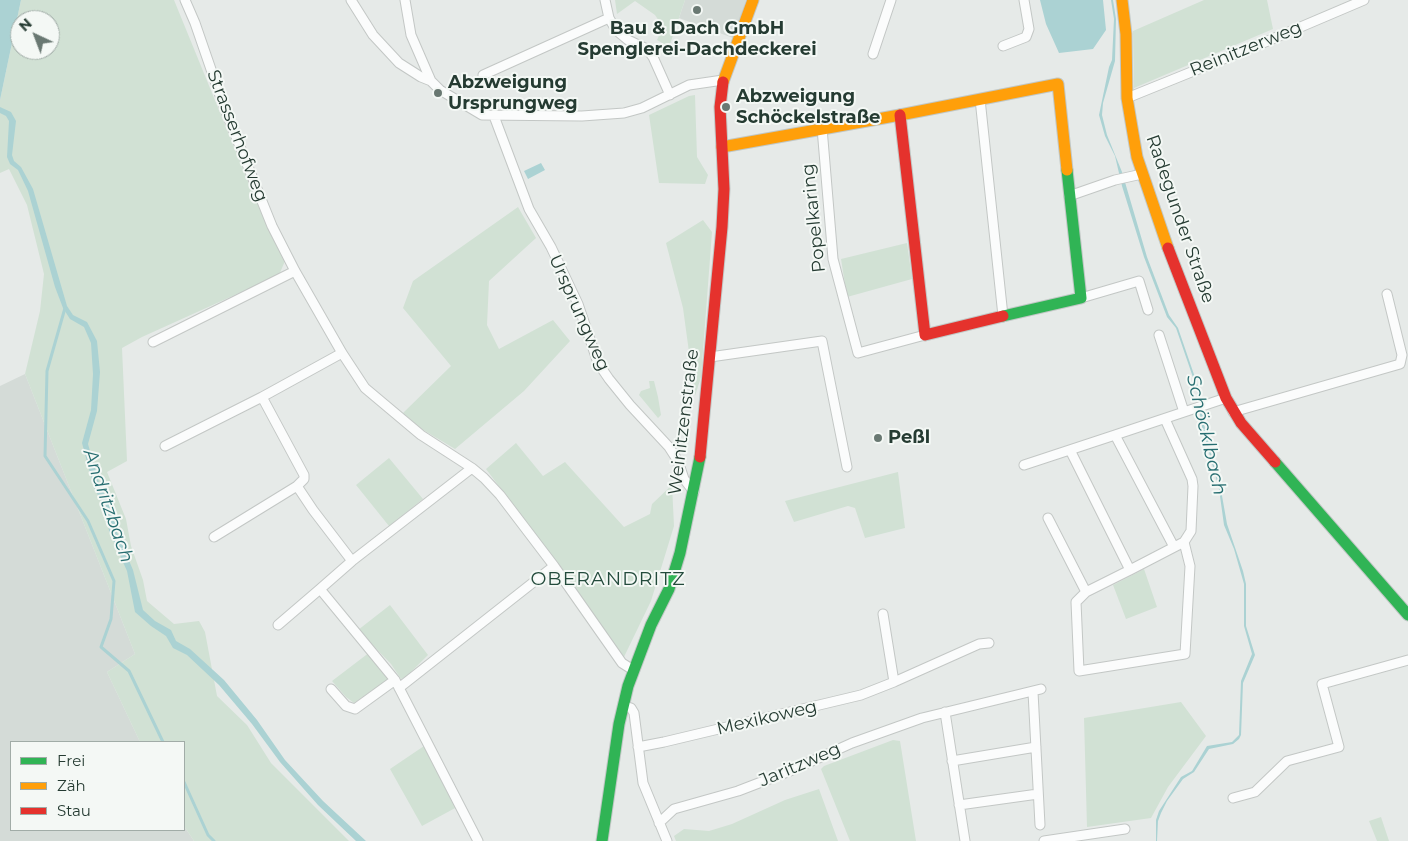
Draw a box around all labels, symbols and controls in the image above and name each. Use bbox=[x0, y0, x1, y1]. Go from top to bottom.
marker: Bau & Dach GmbH Spenglerei-Dachdeckerei bbox=[691, 4, 703, 16]
north arrow bbox=[10, 10, 60, 60]
text: N bbox=[15, 14, 36, 35]
street label: Reinitzerweg bbox=[1187, 17, 1305, 81]
place label: Bau & Dach GmbH Spenglerei-Dachdeckerei bbox=[577, 18, 817, 60]
street label: Strasserhofweg bbox=[202, 67, 272, 205]
place label: Abzweigung Ursprungweg bbox=[448, 72, 578, 115]
place label: Abzweigung Schöckelstraße bbox=[736, 86, 880, 128]
marker: Abzweigung Ursprungweg bbox=[432, 87, 444, 99]
marker: Abzweigung Schöckelstraße bbox=[720, 101, 732, 113]
street label: Radegunder Straße bbox=[1141, 132, 1219, 306]
street label: Popelkaring bbox=[798, 162, 830, 274]
street label: Ursprungweg bbox=[544, 252, 614, 374]
street label: Weinitzenstraße bbox=[664, 348, 704, 496]
water label: Schöcklbach bbox=[1181, 372, 1231, 498]
place label: Peßl bbox=[888, 427, 930, 449]
marker: Peßl bbox=[872, 432, 884, 444]
water label: Andritzbach bbox=[78, 446, 138, 566]
district label: OBERANDRITZ bbox=[529, 568, 687, 590]
street label: Mexikoweg bbox=[715, 696, 819, 740]
street label: Jaritzweg bbox=[756, 738, 844, 792]
legend bbox=[10, 741, 185, 831]
text: Frei bbox=[57, 751, 85, 770]
text: Zäh bbox=[57, 776, 86, 795]
text: Stau bbox=[57, 801, 91, 820]

